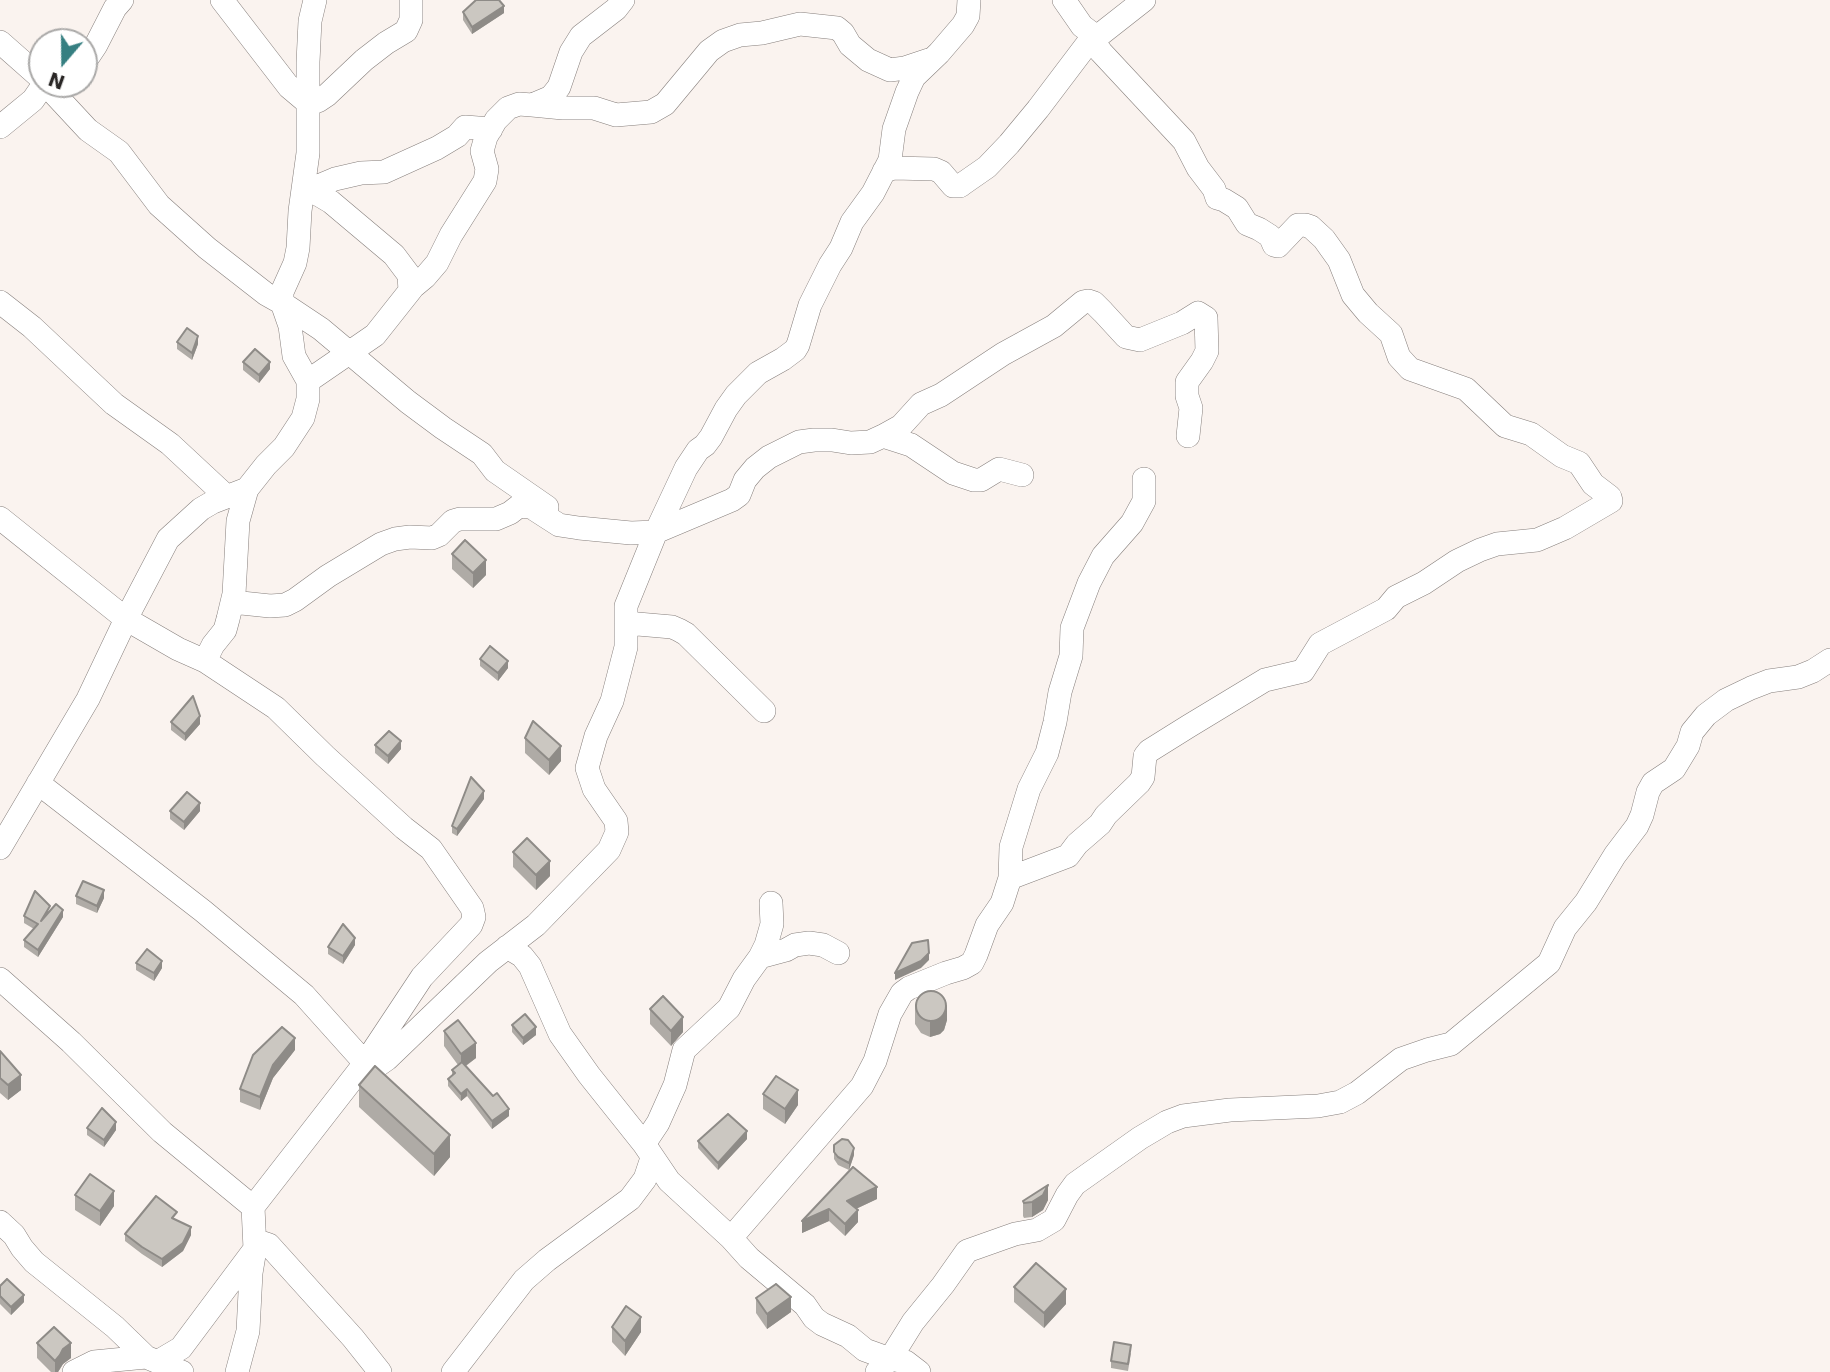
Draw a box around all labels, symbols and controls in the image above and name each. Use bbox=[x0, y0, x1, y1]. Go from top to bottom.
north arrow bbox=[28, 28, 98, 98]
text: N bbox=[45, 68, 68, 94]

